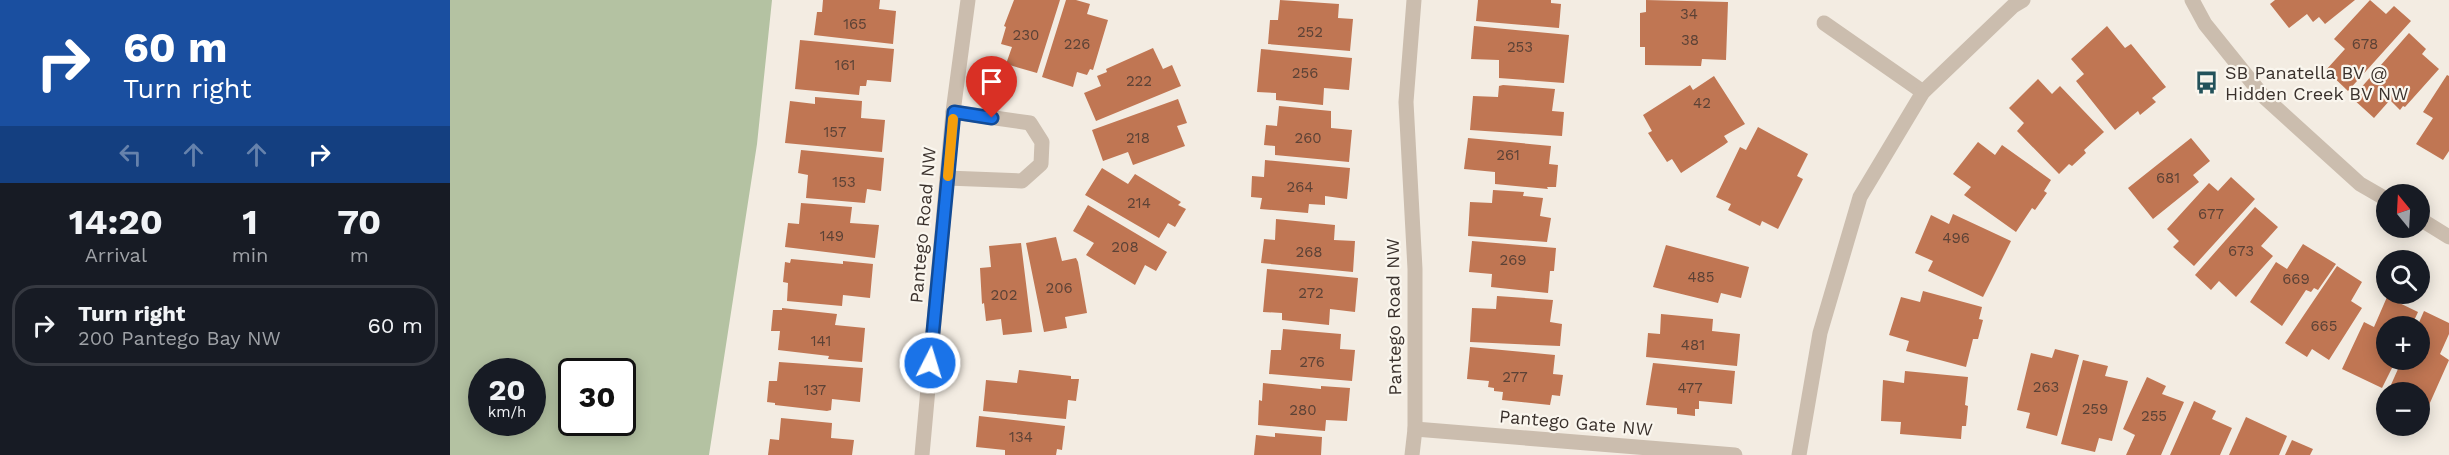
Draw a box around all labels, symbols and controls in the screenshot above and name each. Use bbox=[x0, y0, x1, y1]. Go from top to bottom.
house number: 34 bbox=[1680, 5, 1698, 23]
house number: 165 bbox=[843, 15, 867, 33]
text: 60 m bbox=[123, 23, 227, 72]
house number: 252 bbox=[1297, 23, 1323, 41]
icon: right bbox=[24, 24, 102, 102]
house number: 230 bbox=[1013, 26, 1039, 44]
house number: 38 bbox=[1681, 31, 1699, 49]
house number: 226 bbox=[1064, 35, 1090, 53]
house number: 678 bbox=[2352, 35, 2378, 53]
house number: 253 bbox=[1507, 38, 1533, 56]
house number: 161 bbox=[835, 56, 855, 74]
pin bbox=[966, 56, 1017, 118]
place label: SB Panatella BV @ Hidden Creek BV NW bbox=[2225, 62, 2409, 104]
house number: 256 bbox=[1292, 64, 1318, 82]
icon: arrive bbox=[975, 65, 1008, 98]
bus stop icon: SB Panatella BV @ Hidden Creek BV NW bbox=[2194, 70, 2220, 96]
house number: 222 bbox=[1126, 72, 1152, 90]
text: Turn right bbox=[123, 73, 252, 105]
house number: 42 bbox=[1693, 94, 1711, 112]
house number: 157 bbox=[824, 123, 847, 141]
house number: 218 bbox=[1126, 129, 1150, 147]
house number: 260 bbox=[1294, 129, 1322, 147]
icon: left bbox=[114, 138, 147, 171]
icon: ahead bbox=[177, 138, 210, 171]
icon: ahead bbox=[240, 138, 273, 171]
icon: right bbox=[303, 138, 336, 171]
street label: Pantego Road NW bbox=[905, 146, 940, 304]
house number: 261 bbox=[1496, 146, 1520, 164]
house number: 681 bbox=[2156, 169, 2180, 187]
house number: 153 bbox=[832, 173, 856, 191]
house number: 264 bbox=[1286, 178, 1314, 196]
north arrow bbox=[2376, 184, 2430, 238]
map controls bbox=[2376, 184, 2430, 436]
house number: 214 bbox=[1127, 194, 1151, 212]
text: 14:20 bbox=[69, 201, 163, 243]
text: 1 bbox=[242, 201, 258, 243]
text: 70 bbox=[337, 201, 381, 243]
house number: 677 bbox=[2198, 205, 2224, 223]
house number: 149 bbox=[820, 227, 844, 245]
house number: 496 bbox=[1942, 229, 1970, 247]
house number: 208 bbox=[1111, 238, 1139, 256]
street label: Pantego Road NW bbox=[1382, 238, 1405, 396]
house number: 673 bbox=[2228, 242, 2254, 260]
text: Arrival bbox=[85, 243, 147, 267]
text: min bbox=[232, 243, 268, 267]
text: m bbox=[350, 243, 369, 267]
house number: 268 bbox=[1295, 243, 1323, 261]
button: search bbox=[2376, 250, 2430, 304]
house number: 269 bbox=[1499, 251, 1527, 269]
house number: 485 bbox=[1687, 268, 1715, 286]
house number: 669 bbox=[2282, 270, 2310, 288]
house number: 206 bbox=[1045, 279, 1073, 297]
house number: 272 bbox=[1298, 284, 1324, 302]
house number: 202 bbox=[991, 286, 1017, 304]
text: Turn right bbox=[78, 301, 185, 326]
icon: right bbox=[27, 309, 60, 342]
text: 60 m bbox=[367, 313, 423, 338]
button: + bbox=[2376, 316, 2430, 370]
house number: 665 bbox=[2311, 317, 2337, 335]
text: 200 Pantego Bay NW bbox=[78, 326, 281, 350]
position arrow bbox=[898, 331, 962, 395]
house number: 141 bbox=[811, 332, 831, 350]
house number: 481 bbox=[1681, 336, 1705, 354]
house number: 276 bbox=[1299, 353, 1325, 371]
speed limit sign: 30 bbox=[558, 358, 636, 436]
house number: 277 bbox=[1502, 368, 1528, 386]
text: 20 bbox=[488, 372, 526, 407]
house number: 263 bbox=[2033, 378, 2059, 396]
house number: 477 bbox=[1677, 379, 1703, 397]
house number: 137 bbox=[804, 381, 826, 399]
button: − bbox=[2376, 382, 2430, 436]
house number: 259 bbox=[2082, 400, 2108, 418]
house number: 280 bbox=[1289, 401, 1317, 419]
text: km/h bbox=[488, 403, 526, 421]
street label: Pantego Gate NW bbox=[1498, 405, 1654, 440]
house number: 255 bbox=[2141, 407, 2167, 425]
house number: 134 bbox=[1009, 428, 1033, 446]

